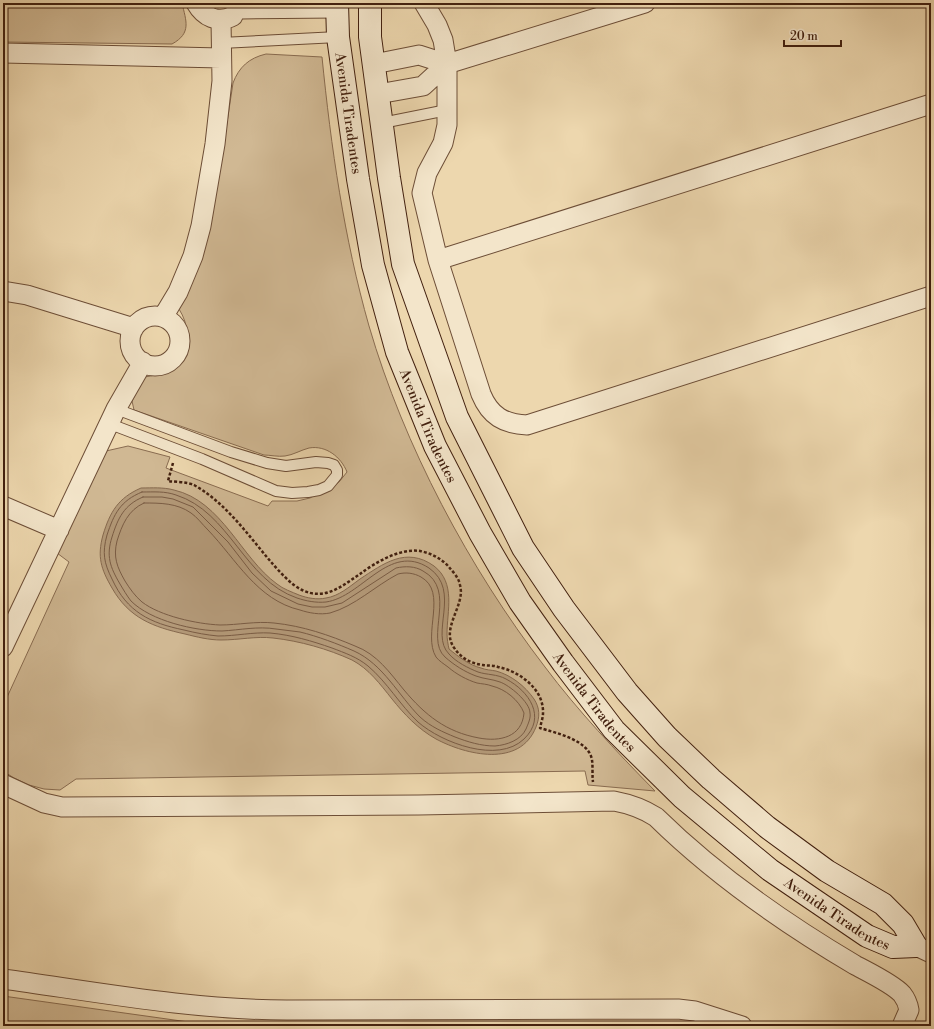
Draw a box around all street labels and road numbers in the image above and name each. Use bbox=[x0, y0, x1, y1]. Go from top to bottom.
street label: Avenida Tiradentes bbox=[330, 50, 365, 175]
street label: Avenida Tiradentes bbox=[394, 365, 460, 486]
street label: Avenida Tiradentes bbox=[548, 649, 639, 756]
street label: Avenida Tiradentes bbox=[779, 874, 892, 955]

